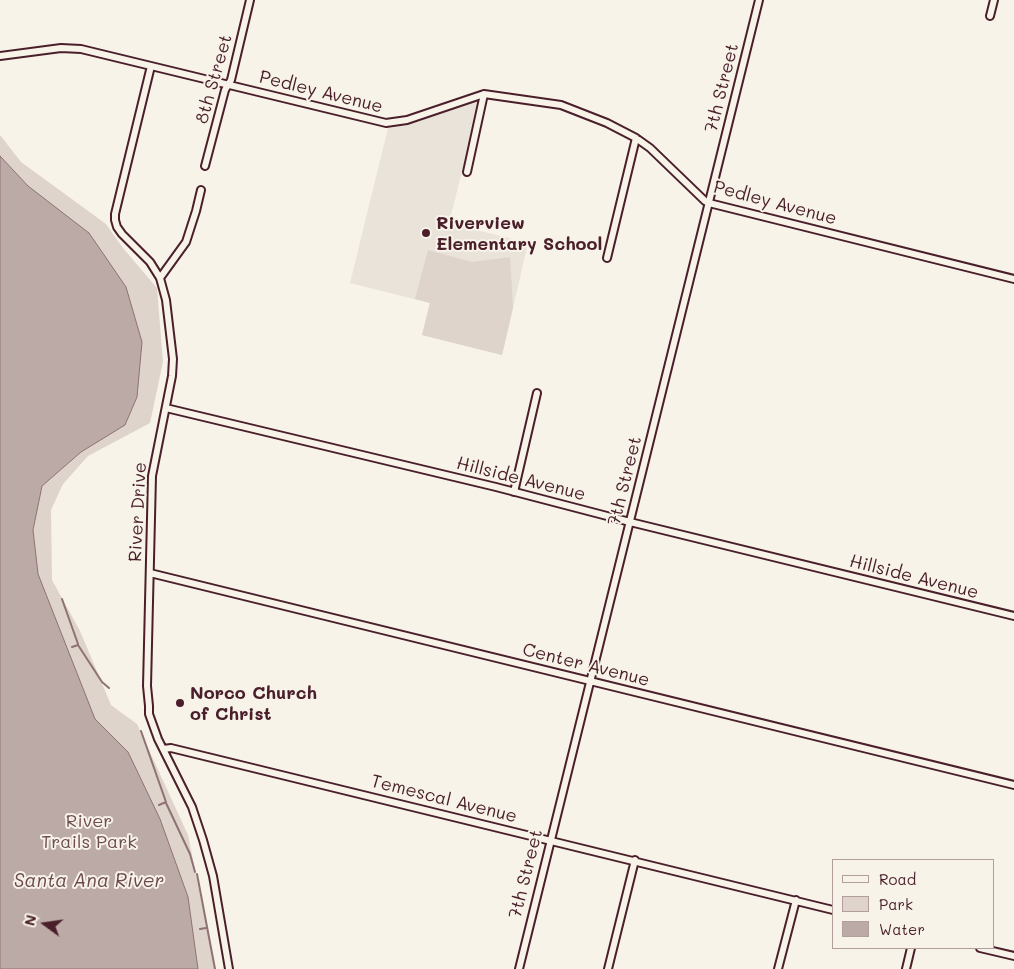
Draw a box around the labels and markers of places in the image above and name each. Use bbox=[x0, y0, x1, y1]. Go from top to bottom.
place label: Riverview Elementary School bbox=[436, 212, 602, 254]
marker: Riverview Elementary School bbox=[420, 227, 432, 239]
place label: Norco Church of Christ bbox=[190, 682, 317, 724]
marker: Norco Church of Christ bbox=[174, 697, 186, 709]

